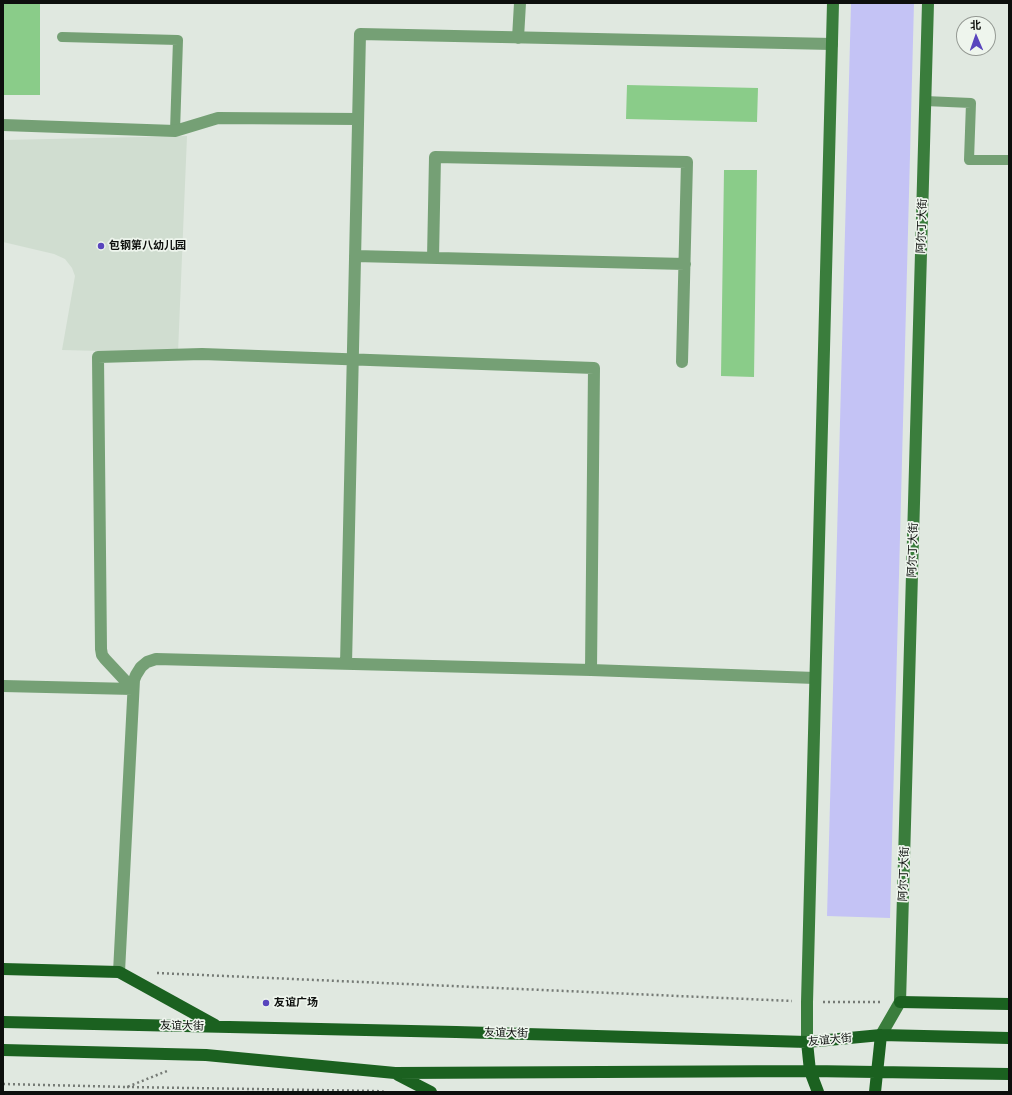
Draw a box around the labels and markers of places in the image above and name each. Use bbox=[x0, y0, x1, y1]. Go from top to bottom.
place label: 包钢第八幼儿园 bbox=[109, 239, 186, 253]
marker: 包钢第八幼儿园 bbox=[96, 241, 106, 251]
place label: 友谊广场 bbox=[274, 996, 318, 1010]
marker: 友谊广场 bbox=[261, 998, 271, 1008]

